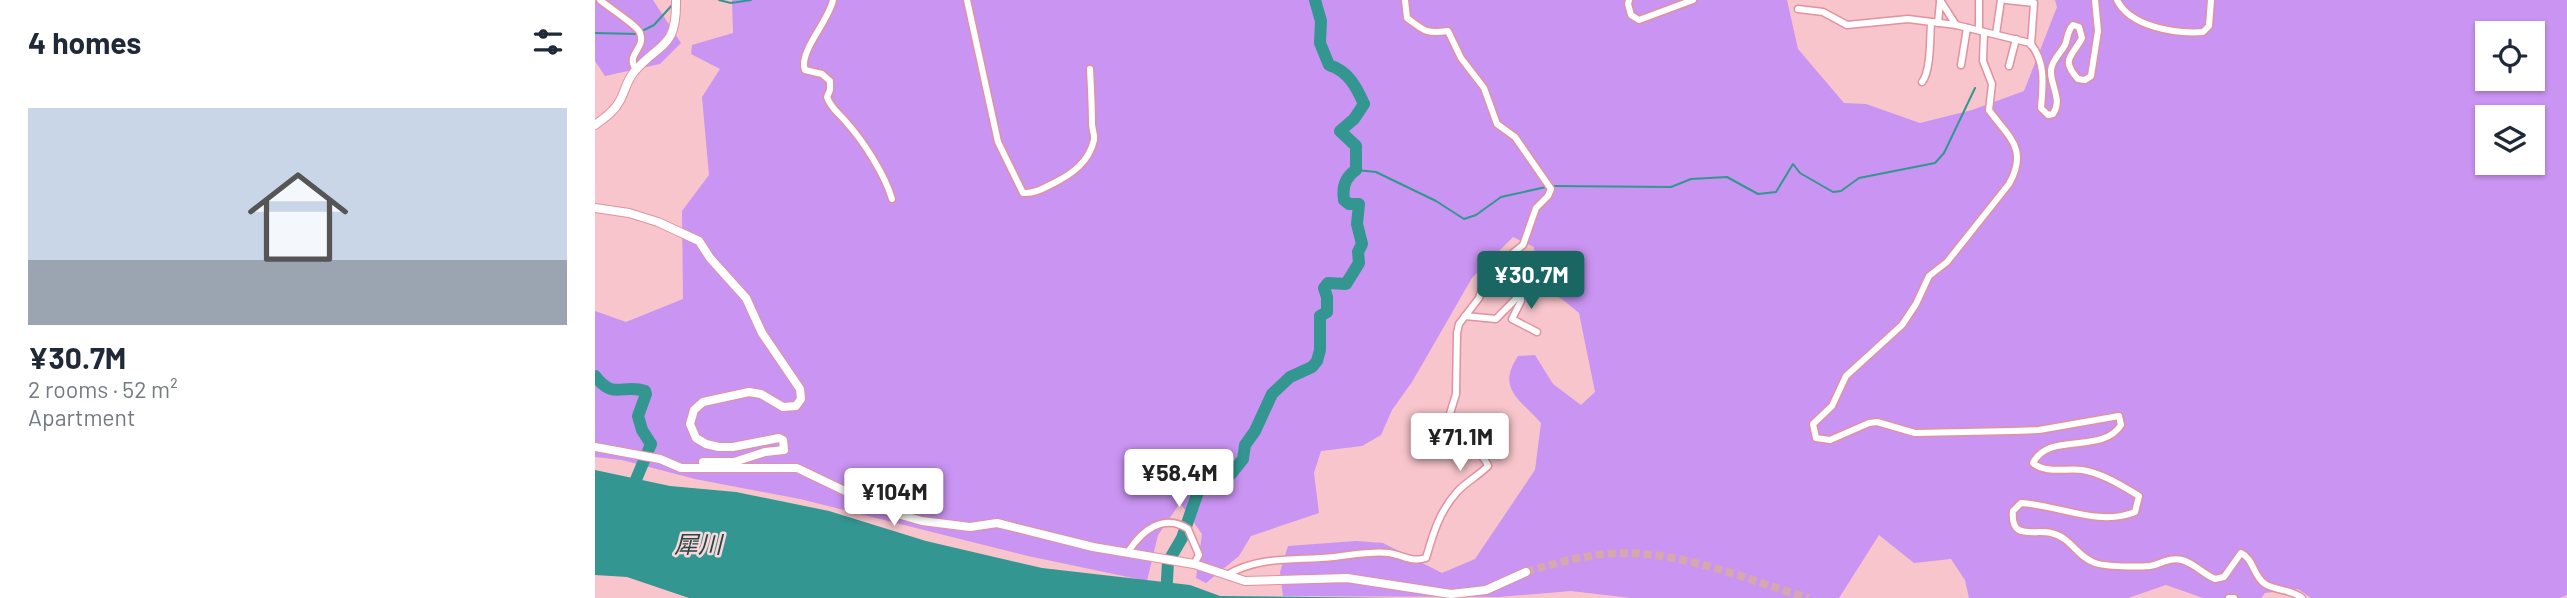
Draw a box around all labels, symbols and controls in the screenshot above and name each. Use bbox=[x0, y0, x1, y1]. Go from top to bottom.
map controls bbox=[2475, 21, 2545, 175]
button: locate bbox=[2475, 21, 2545, 91]
icon: filters bbox=[529, 23, 567, 61]
text: 4 homes bbox=[28, 24, 141, 60]
button: layers bbox=[2475, 105, 2545, 175]
icon: home bbox=[235, 154, 361, 280]
pin: ¥30.7M bbox=[1474, 252, 1588, 311]
text: ¥30.7M bbox=[1493, 260, 1569, 288]
text: ¥30.7M bbox=[28, 339, 126, 375]
text: 2 rooms · 52 m² bbox=[28, 375, 178, 403]
text: Apartment bbox=[28, 403, 135, 431]
pin: ¥71.1M bbox=[1403, 414, 1517, 473]
text: ¥71.1M bbox=[1427, 422, 1493, 450]
pin: ¥58.4M bbox=[1122, 449, 1236, 509]
text: ¥58.4M bbox=[1140, 458, 1218, 486]
pin: ¥104M bbox=[845, 468, 943, 528]
text: ¥104M bbox=[860, 477, 928, 505]
water label: 犀川 bbox=[674, 529, 725, 558]

